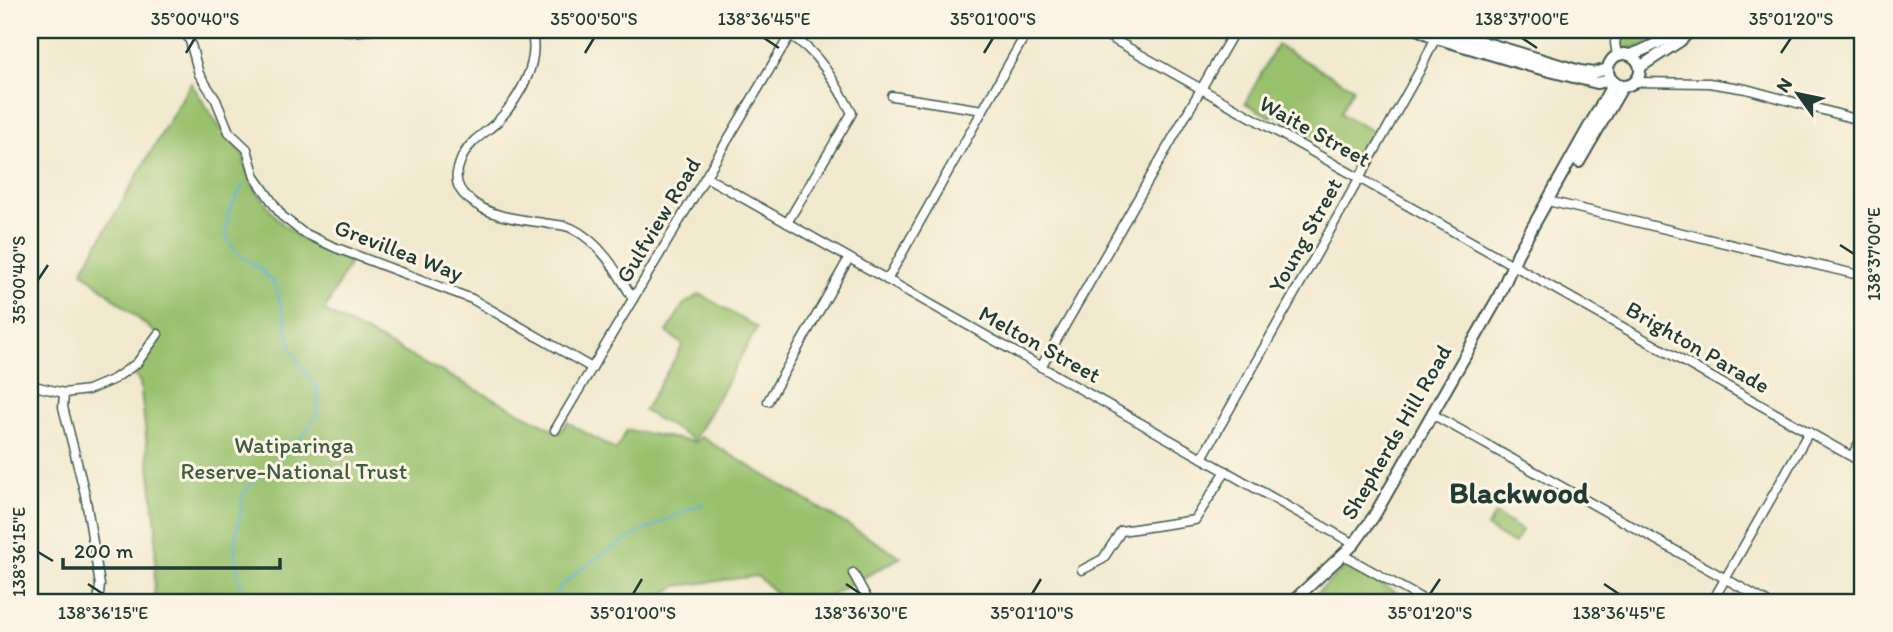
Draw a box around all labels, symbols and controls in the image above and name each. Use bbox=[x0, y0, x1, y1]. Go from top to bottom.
text: 35°00'40"S bbox=[151, 8, 239, 30]
text: 35°00'50"S bbox=[550, 8, 638, 30]
text: 138°36'45"E bbox=[718, 8, 810, 30]
text: 35°01'00"S bbox=[950, 8, 1036, 30]
text: 138°37'00"E bbox=[1475, 8, 1569, 30]
text: 35°01'20"S bbox=[1749, 8, 1833, 30]
north arrow bbox=[1764, 60, 1834, 130]
text: N bbox=[1771, 73, 1797, 97]
street label: Waite Street bbox=[1254, 89, 1376, 173]
street label: Gulfview Road bbox=[610, 152, 706, 288]
street label: Young Street bbox=[1262, 172, 1348, 297]
text: 138°37'00"E bbox=[1863, 207, 1885, 301]
street label: Grevillea Way bbox=[331, 213, 467, 287]
text: 35°00'40"S bbox=[8, 236, 30, 324]
street label: Brighton Parade bbox=[1621, 295, 1775, 399]
street label: Melton Street bbox=[974, 299, 1106, 389]
street label: Shepherds Hill Road bbox=[1334, 339, 1458, 525]
park label: Watiparinga Reserve-National Trust bbox=[181, 431, 408, 485]
district label: Blackwood bbox=[1449, 474, 1590, 511]
text: 138°36'15"E bbox=[8, 507, 30, 597]
scale bar bbox=[63, 527, 280, 571]
text: 200 m bbox=[74, 538, 134, 563]
text: 138°36'15"E bbox=[58, 602, 148, 624]
text: 35°01'00"S bbox=[590, 602, 676, 624]
text: 138°36'30"E bbox=[814, 602, 908, 624]
text: 35°01'10"S bbox=[990, 602, 1074, 624]
text: 35°01'20"S bbox=[1388, 602, 1472, 624]
text: 138°36'45"E bbox=[1573, 602, 1665, 624]

